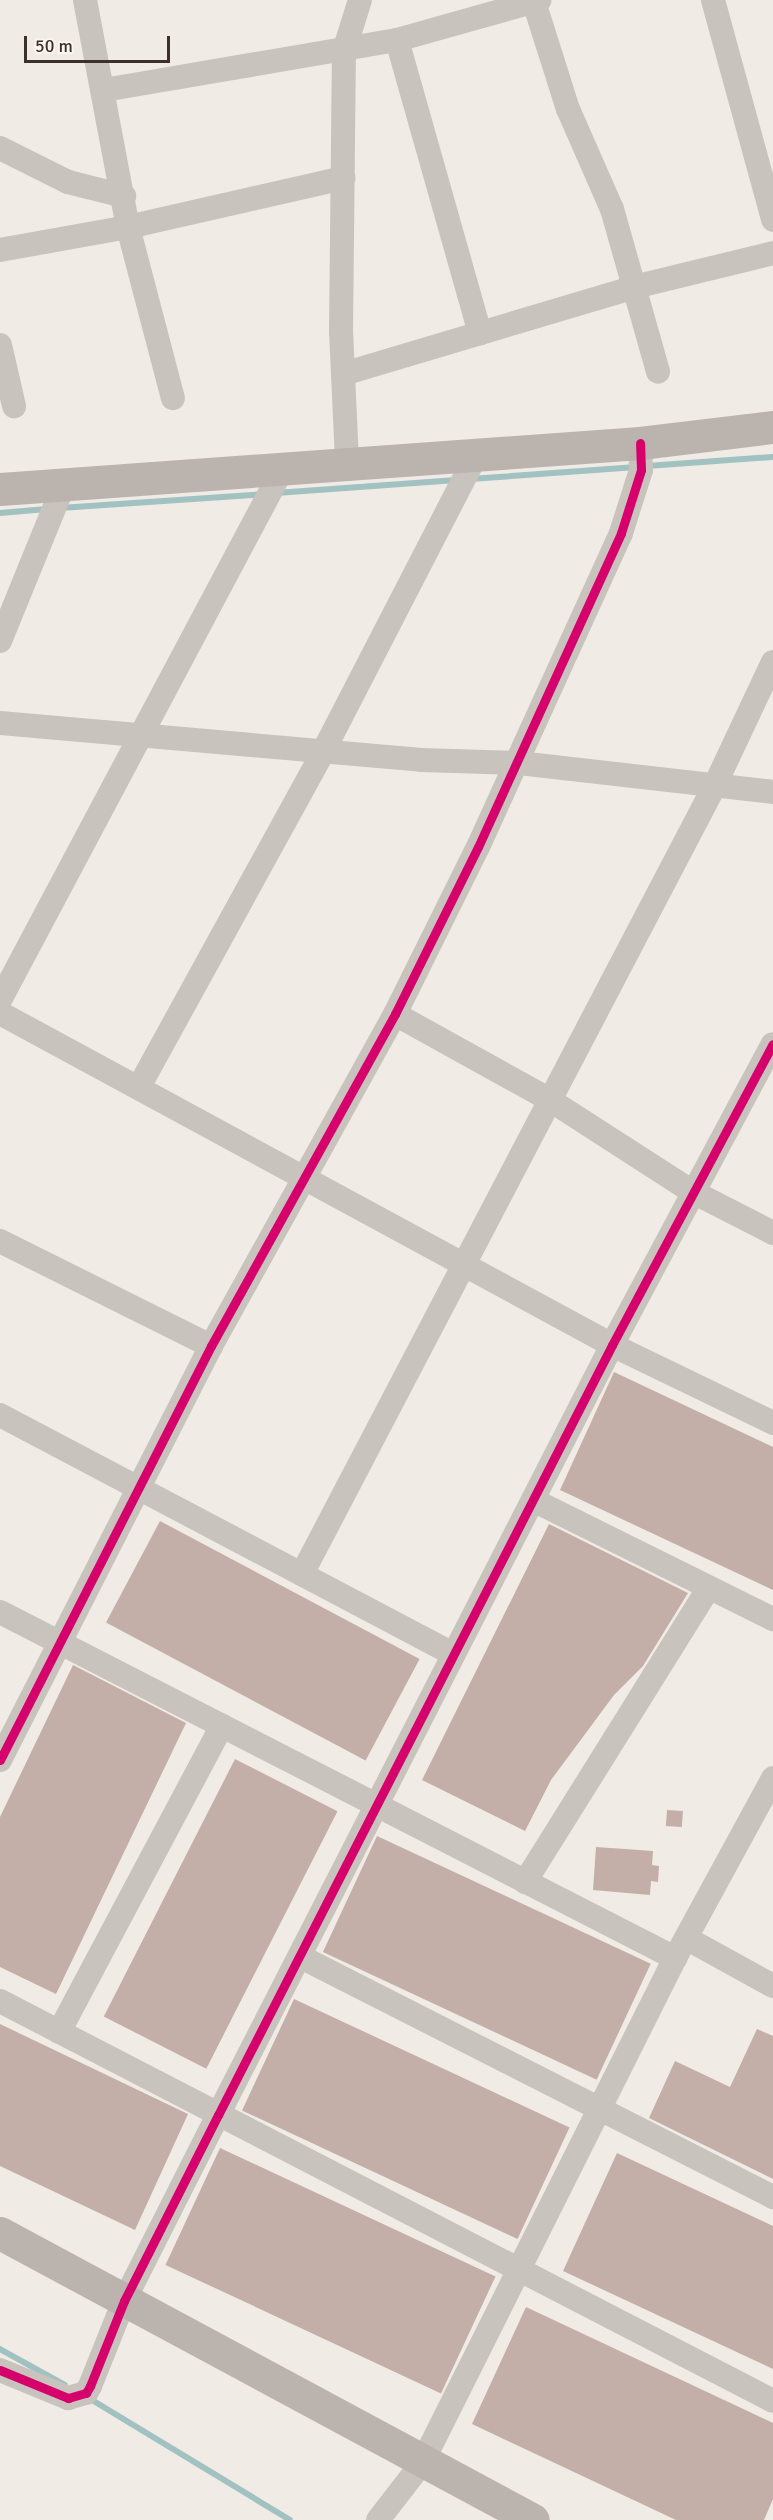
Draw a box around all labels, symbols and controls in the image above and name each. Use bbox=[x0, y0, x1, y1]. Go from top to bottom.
scale bar bbox=[27, 24, 172, 62]
text: 50 m bbox=[35, 35, 73, 57]

